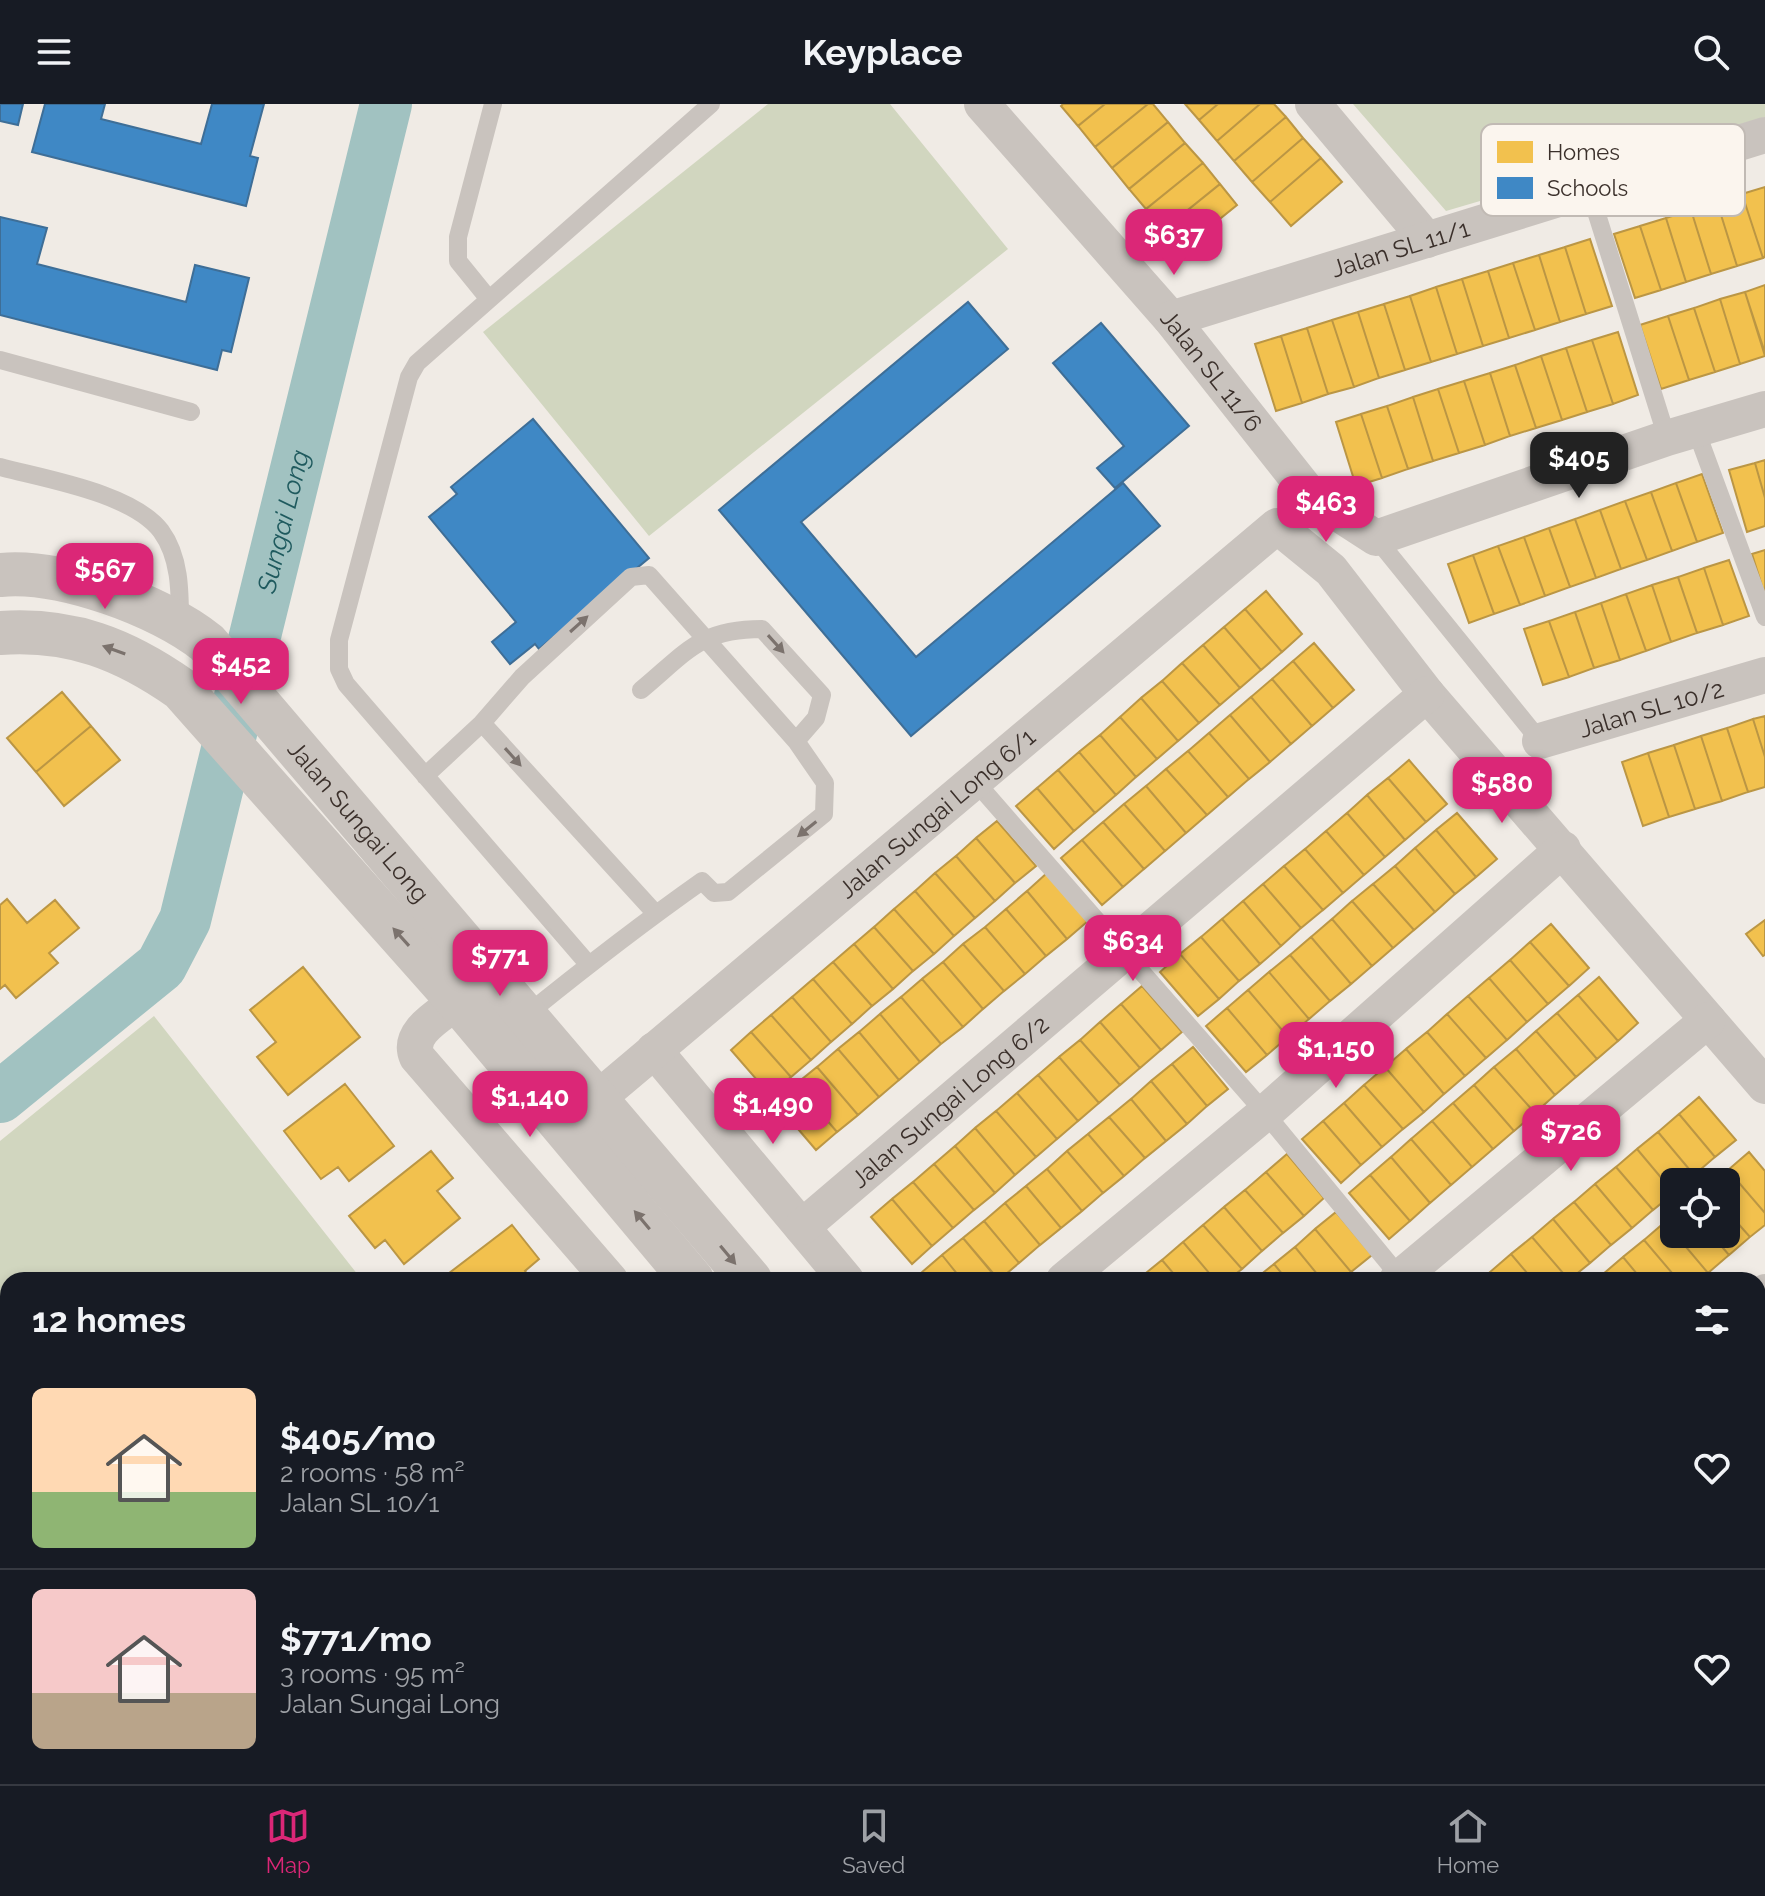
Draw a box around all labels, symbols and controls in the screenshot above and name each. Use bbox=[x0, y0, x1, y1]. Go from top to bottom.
icon: menu bbox=[32, 30, 76, 74]
icon: search bbox=[1689, 30, 1733, 74]
text: Keyplace bbox=[802, 31, 963, 73]
legend bbox=[1481, 124, 1745, 216]
text: Homes bbox=[1547, 139, 1620, 165]
text: Schools bbox=[1547, 175, 1628, 201]
pin: $637 bbox=[1127, 209, 1221, 277]
street label: Jalan SL 11/1 bbox=[1328, 213, 1473, 283]
text: $637 bbox=[1143, 220, 1205, 250]
street label: Jalan SL 11/6 bbox=[1155, 303, 1269, 437]
pin: $405 bbox=[1532, 432, 1626, 500]
text: $405 bbox=[1548, 443, 1610, 473]
water label: Sungai Long bbox=[251, 447, 315, 597]
pin: $463 bbox=[1279, 476, 1373, 544]
text: $463 bbox=[1295, 487, 1357, 517]
pin: $567 bbox=[58, 543, 152, 611]
text: $567 bbox=[74, 554, 136, 584]
one-way arrow bbox=[570, 616, 589, 634]
one-way arrow bbox=[767, 635, 785, 654]
pin: $452 bbox=[194, 638, 288, 706]
one-way arrow bbox=[102, 644, 126, 656]
text: $452 bbox=[211, 649, 271, 679]
street label: Jalan SL 10/2 bbox=[1576, 673, 1727, 743]
street label: Jalan Sungai Long 6/1 bbox=[832, 722, 1041, 904]
street label: Jalan Sungai Long bbox=[282, 735, 436, 908]
one-way arrow bbox=[504, 747, 522, 766]
pin: $580 bbox=[1455, 757, 1549, 825]
text: $580 bbox=[1471, 768, 1533, 798]
one-way arrow bbox=[797, 820, 817, 837]
pin: $634 bbox=[1086, 915, 1180, 983]
text: $634 bbox=[1102, 926, 1164, 956]
one-way arrow bbox=[393, 927, 410, 947]
pin: $771 bbox=[453, 930, 547, 998]
text: $771 bbox=[471, 941, 529, 971]
street label: Jalan Sungai Long 6/2 bbox=[845, 1009, 1054, 1193]
pin: $1,150 bbox=[1271, 1022, 1401, 1090]
text: $1,150 bbox=[1297, 1033, 1375, 1063]
pin: $1,140 bbox=[465, 1071, 595, 1139]
pin: $1,490 bbox=[708, 1078, 838, 1146]
text: $1,140 bbox=[490, 1082, 570, 1112]
text: $1,490 bbox=[732, 1089, 814, 1119]
pin: $726 bbox=[1524, 1105, 1618, 1173]
text: $726 bbox=[1540, 1116, 1602, 1146]
map controls bbox=[1660, 1168, 1740, 1248]
button: locate bbox=[1660, 1168, 1740, 1248]
one-way arrow bbox=[634, 1210, 651, 1230]
one-way arrow bbox=[719, 1244, 736, 1264]
icon: filters bbox=[1690, 1298, 1734, 1342]
text: 12 homes bbox=[32, 1300, 186, 1340]
text: $405/mo bbox=[280, 1418, 436, 1458]
icon: home bbox=[96, 1420, 192, 1516]
icon: heart bbox=[1690, 1446, 1734, 1490]
text: 2 rooms · 58 m² bbox=[280, 1458, 465, 1488]
text: Jalan SL 10/1 bbox=[280, 1488, 439, 1518]
text: $771/mo bbox=[280, 1619, 432, 1659]
icon: home bbox=[96, 1621, 192, 1717]
icon: heart bbox=[1690, 1647, 1734, 1691]
text: 3 rooms · 95 m² bbox=[280, 1659, 465, 1689]
text: Jalan Sungai Long bbox=[280, 1689, 500, 1719]
tab: Map bbox=[266, 1804, 311, 1878]
tab: Saved bbox=[842, 1804, 905, 1878]
tab: Home bbox=[1437, 1804, 1499, 1878]

